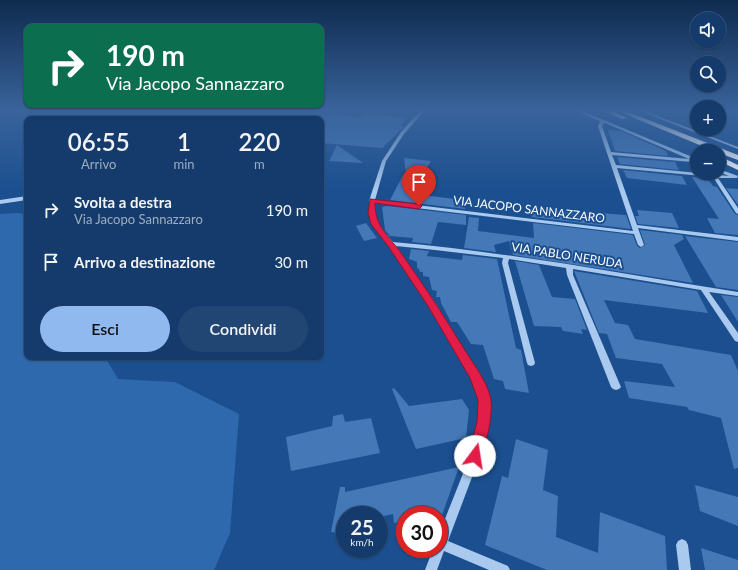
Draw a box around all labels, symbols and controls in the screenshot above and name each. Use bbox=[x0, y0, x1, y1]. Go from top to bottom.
map controls bbox=[690, 12, 726, 180]
button: sound bbox=[690, 12, 726, 48]
text: 190 m bbox=[106, 38, 185, 72]
icon: right bbox=[40, 40, 92, 92]
button: search bbox=[690, 56, 726, 92]
text: Via Jacopo Sannazzaro bbox=[106, 72, 285, 94]
button: + bbox=[690, 100, 726, 136]
text: 06:55 bbox=[68, 127, 130, 156]
text: 1 bbox=[177, 127, 191, 156]
text: 220 bbox=[238, 127, 280, 156]
button: − bbox=[690, 144, 726, 180]
text: Arrivo bbox=[81, 156, 116, 172]
text: min bbox=[173, 156, 195, 172]
text: m bbox=[254, 156, 265, 172]
pin bbox=[402, 165, 436, 206]
icon: arrive bbox=[408, 171, 430, 193]
street label: VIA JACOPO SANNAZZARO bbox=[452, 192, 606, 226]
text: Svolta a destra bbox=[74, 193, 172, 211]
icon: right bbox=[40, 199, 62, 221]
text: 190 m bbox=[266, 201, 308, 219]
text: Via Jacopo Sannazzaro bbox=[74, 211, 203, 227]
street label: VIA PABLO NERUDA bbox=[510, 239, 625, 271]
icon: arrive bbox=[40, 251, 62, 273]
text: Arrivo a destinazione bbox=[74, 253, 215, 271]
text: 30 m bbox=[274, 253, 308, 271]
button: Esci bbox=[40, 306, 170, 352]
button: Condividi bbox=[178, 306, 308, 352]
position arrow bbox=[454, 435, 496, 477]
speed limit sign: 30 bbox=[396, 506, 448, 558]
text: 25 bbox=[350, 515, 374, 539]
text: km/h bbox=[350, 536, 374, 548]

